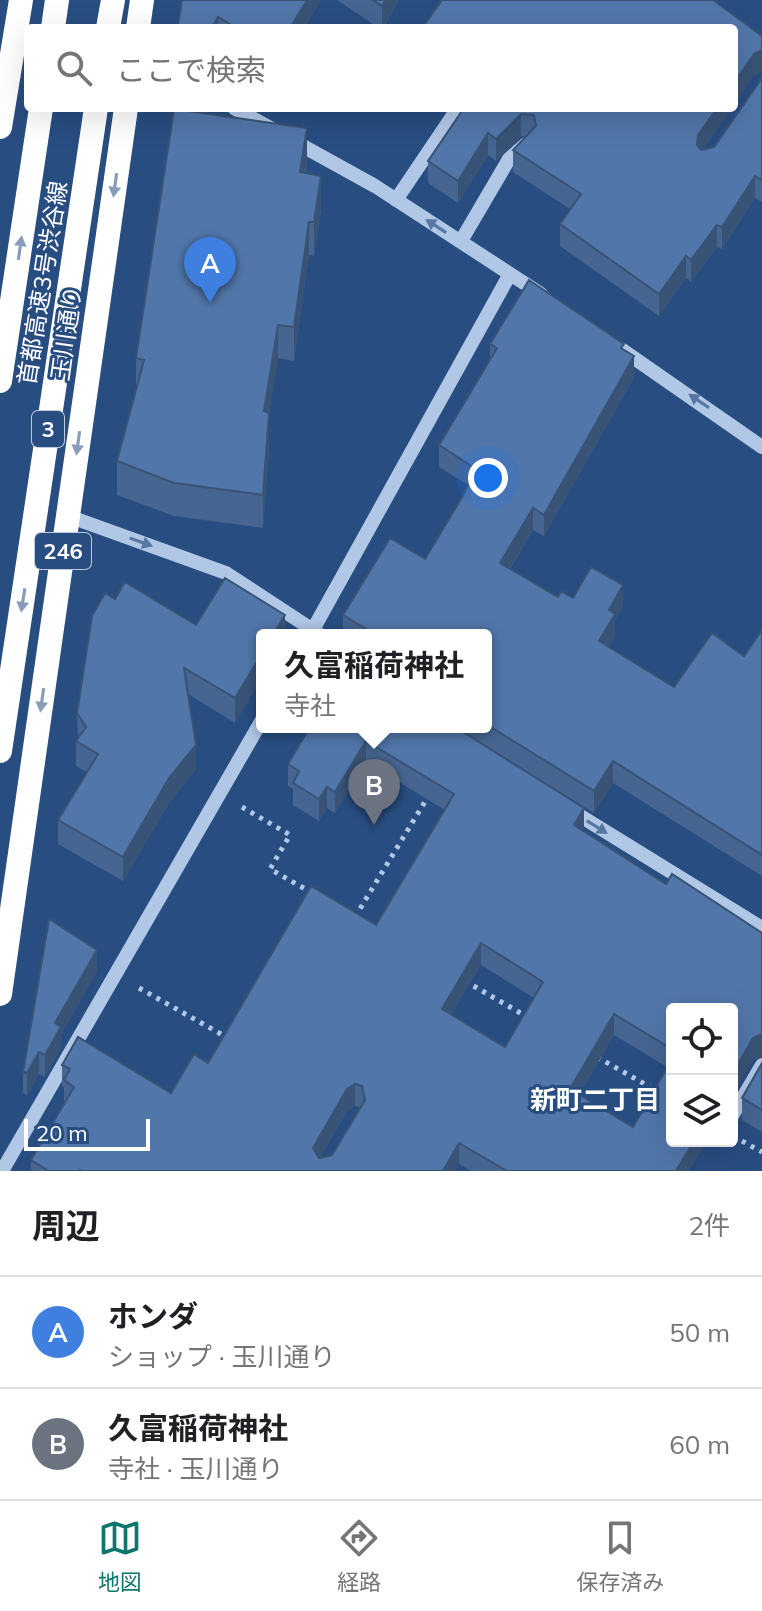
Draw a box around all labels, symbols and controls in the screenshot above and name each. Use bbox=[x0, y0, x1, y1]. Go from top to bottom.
search box bbox=[24, 24, 738, 112]
icon: search bbox=[52, 46, 96, 90]
text: ここで検索 bbox=[116, 51, 266, 89]
one-way arrow bbox=[108, 173, 121, 198]
street label: 首都高速3号渋谷線 bbox=[11, 179, 73, 387]
one-way arrow bbox=[425, 219, 447, 233]
one-way arrow bbox=[14, 235, 27, 260]
pin: A bbox=[184, 237, 236, 303]
street label: 玉川通り bbox=[44, 283, 88, 383]
one-way arrow bbox=[688, 394, 709, 409]
road number: 3 bbox=[32, 411, 64, 447]
one-way arrow bbox=[71, 430, 84, 455]
your location bbox=[468, 458, 508, 498]
road number: 246 bbox=[35, 533, 91, 569]
one-way arrow bbox=[129, 537, 153, 549]
one-way arrow bbox=[16, 588, 28, 613]
popup bbox=[256, 629, 492, 733]
text: 久富稲荷神社 bbox=[284, 646, 464, 684]
one-way arrow bbox=[35, 688, 48, 713]
text: 寺社 bbox=[284, 689, 336, 722]
pin: B bbox=[348, 759, 400, 825]
one-way arrow bbox=[586, 819, 608, 833]
map controls bbox=[666, 1003, 738, 1147]
button: locate bbox=[666, 1003, 738, 1075]
button: layers bbox=[666, 1075, 738, 1147]
district label: 新町二丁目 bbox=[530, 1083, 660, 1116]
scale bar bbox=[24, 1115, 150, 1151]
text: 20 m bbox=[36, 1119, 87, 1147]
text: 周辺 bbox=[32, 1204, 100, 1247]
text: 2件 bbox=[688, 1209, 730, 1242]
text: ホンダ bbox=[108, 1297, 198, 1335]
text: A bbox=[48, 1316, 68, 1349]
text: 50 m bbox=[669, 1316, 730, 1349]
text: ショップ · 玉川通り bbox=[108, 1340, 336, 1373]
text: 久富稲荷神社 bbox=[108, 1409, 288, 1447]
text: B bbox=[49, 1428, 67, 1461]
text: 60 m bbox=[669, 1428, 730, 1461]
text: 寺社 · 玉川通り bbox=[108, 1452, 284, 1485]
tab: 地図 bbox=[98, 1516, 142, 1596]
tab: 経路 bbox=[337, 1516, 381, 1596]
tab: 保存済み bbox=[576, 1516, 664, 1596]

